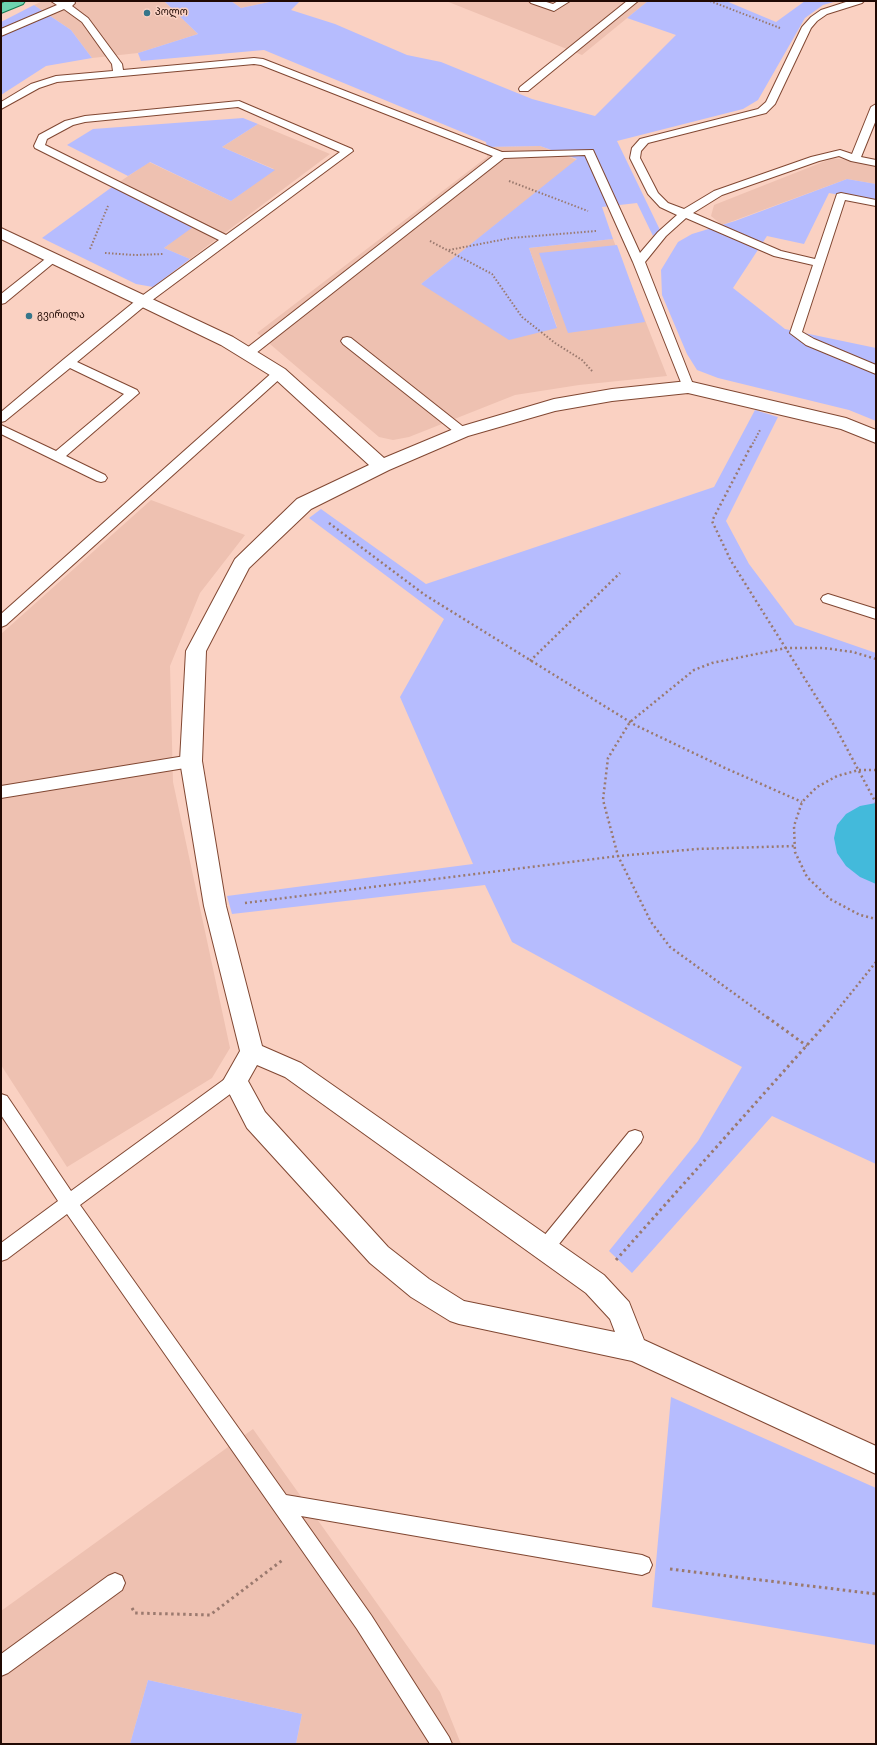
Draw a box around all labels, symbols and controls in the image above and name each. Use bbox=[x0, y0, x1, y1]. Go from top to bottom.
place label: პოლო bbox=[155, 7, 188, 19]
marker: პოლო bbox=[142, 8, 152, 18]
place label: გვირილა bbox=[37, 310, 85, 322]
marker: გვირილა bbox=[24, 311, 34, 321]

